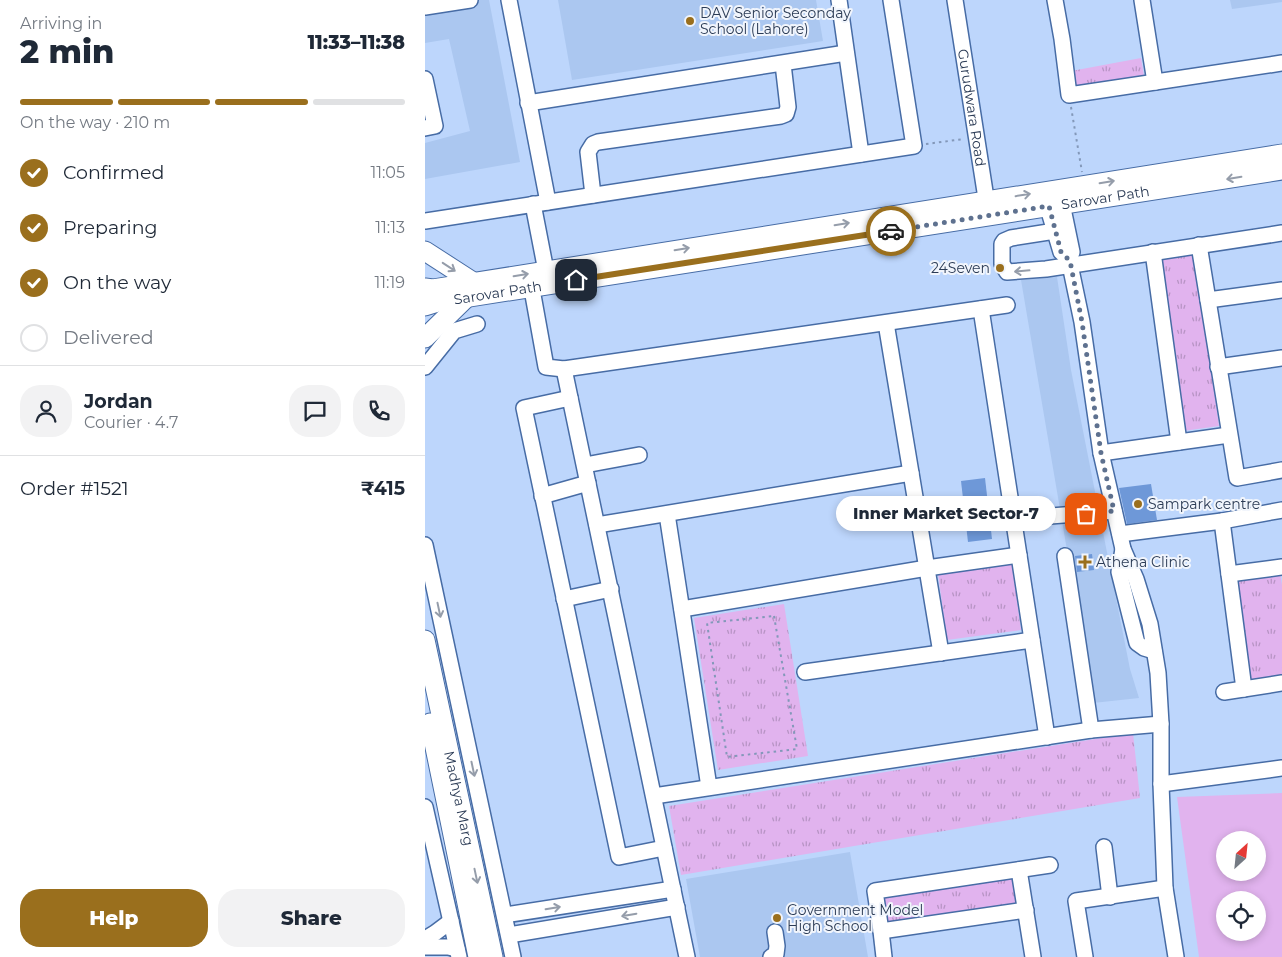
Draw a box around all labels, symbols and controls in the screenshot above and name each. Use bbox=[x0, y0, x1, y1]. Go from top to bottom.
place label: DAV Senior Seconday School (Lahore) bbox=[700, 4, 851, 38]
text: Arriving in bbox=[20, 14, 102, 33]
marker: DAV Senior Seconday School (Lahore) bbox=[684, 15, 696, 27]
text: 11:33–11:38 bbox=[307, 31, 405, 54]
text: 2 min bbox=[20, 32, 114, 71]
street label: Gurudwara Road bbox=[954, 48, 990, 168]
text: On the way · 210 m bbox=[20, 113, 170, 132]
icon: check bbox=[20, 159, 48, 187]
text: Confirmed bbox=[63, 161, 164, 184]
text: 11:05 bbox=[370, 163, 405, 182]
one-way arrow bbox=[1226, 173, 1242, 183]
one-way arrow bbox=[1098, 176, 1114, 186]
street label: Sarovar Path bbox=[1060, 182, 1151, 213]
one-way arrow bbox=[1014, 190, 1030, 200]
courier bbox=[866, 206, 916, 256]
icon: check bbox=[20, 214, 48, 242]
text: Preparing bbox=[63, 216, 158, 239]
icon: car bbox=[877, 217, 905, 245]
text: 11:13 bbox=[375, 218, 405, 237]
one-way arrow bbox=[834, 218, 850, 228]
one-way arrow bbox=[674, 244, 690, 254]
pin bbox=[555, 259, 597, 301]
place label: 24Seven bbox=[931, 259, 990, 277]
one-way arrow bbox=[442, 262, 456, 272]
marker: 24Seven bbox=[994, 262, 1006, 274]
icon: home bbox=[562, 266, 590, 294]
one-way arrow bbox=[1015, 267, 1031, 276]
icon: check bbox=[20, 269, 48, 297]
one-way arrow bbox=[513, 269, 529, 279]
text: On the way bbox=[63, 271, 171, 294]
text: 11:19 bbox=[375, 273, 405, 292]
street label: Sarovar Path bbox=[452, 277, 543, 308]
text: Delivered bbox=[63, 326, 154, 349]
button: person bbox=[20, 385, 72, 437]
button: chat bbox=[289, 385, 341, 437]
button: phone bbox=[353, 385, 405, 437]
text: Jordan bbox=[84, 390, 153, 413]
text: Courier · 4.7 bbox=[84, 413, 178, 432]
text: Order #1521 bbox=[20, 477, 129, 500]
text: ₹415 bbox=[361, 477, 405, 500]
pin bbox=[1065, 493, 1107, 535]
place label: Sampark centre bbox=[1148, 495, 1260, 513]
callout: Inner Market Sector-7 bbox=[836, 496, 1056, 532]
marker: Sampark centre bbox=[1132, 498, 1144, 510]
icon: bag bbox=[1072, 500, 1100, 528]
text: Inner Market Sector-7 bbox=[853, 504, 1039, 523]
place label: Athena Clinic bbox=[1096, 553, 1190, 571]
marker: Athena Clinic bbox=[1078, 555, 1092, 569]
one-way arrow bbox=[435, 602, 444, 618]
street label: Madhya Marg bbox=[440, 749, 478, 847]
one-way arrow bbox=[469, 760, 478, 776]
north arrow bbox=[1216, 831, 1266, 881]
map controls bbox=[1216, 831, 1266, 941]
one-way arrow bbox=[472, 867, 481, 883]
button: Help bbox=[20, 889, 208, 947]
button: Share bbox=[218, 889, 405, 947]
button: locate bbox=[1216, 891, 1266, 941]
place label: Government Model High School bbox=[787, 901, 923, 935]
one-way arrow bbox=[545, 902, 561, 912]
one-way arrow bbox=[621, 910, 637, 920]
marker: Government Model High School bbox=[771, 912, 783, 924]

